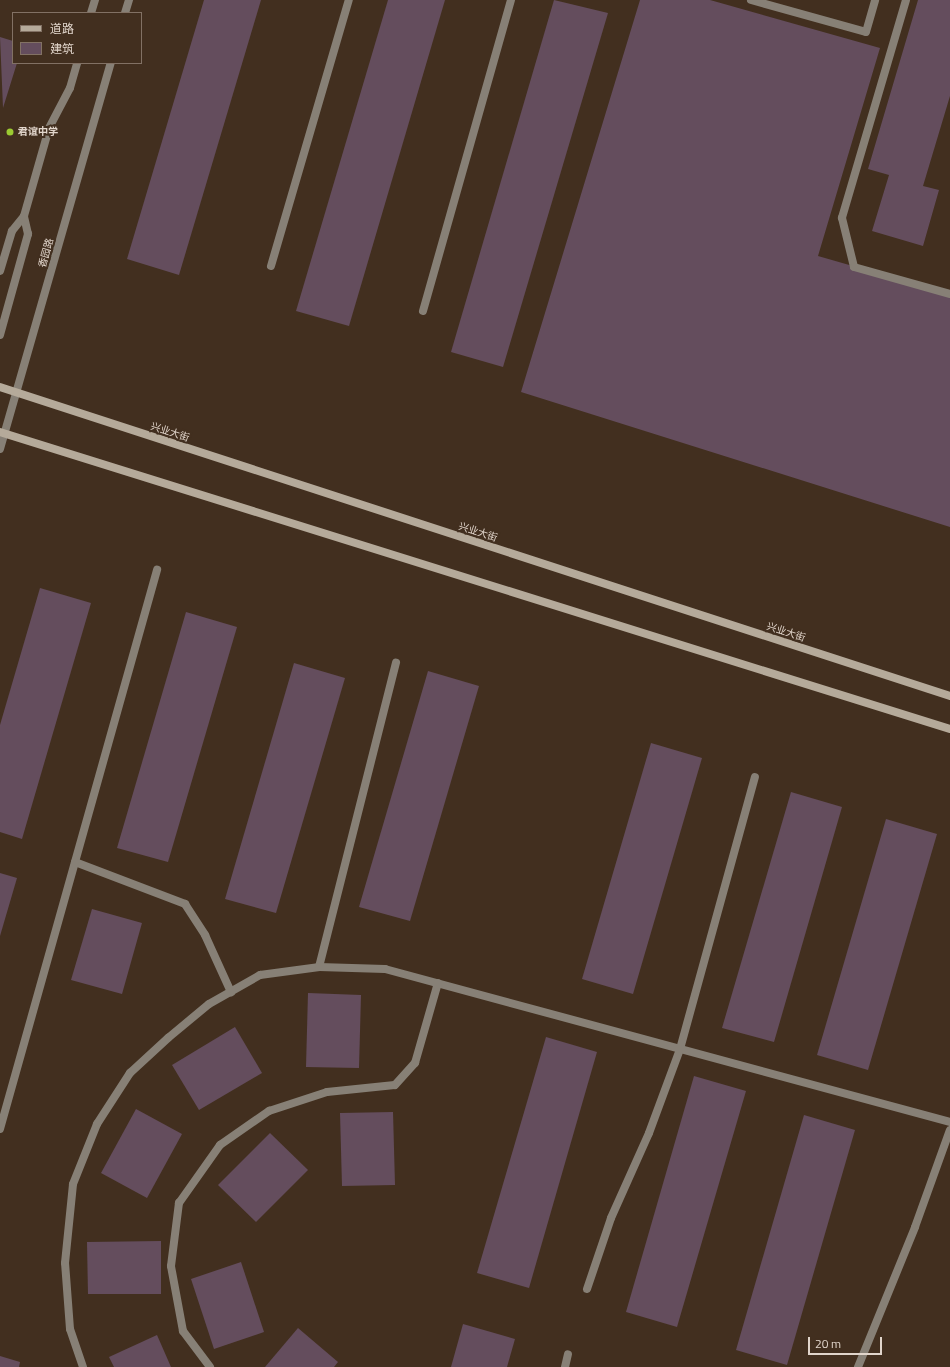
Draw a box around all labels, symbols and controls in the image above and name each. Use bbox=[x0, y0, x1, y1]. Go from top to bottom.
legend bbox=[12, 12, 142, 64]
text: 道路 bbox=[50, 19, 74, 38]
text: 建筑 bbox=[50, 39, 74, 58]
place label: 君谊中学 bbox=[18, 126, 58, 138]
marker: 君谊中学 bbox=[5, 127, 15, 137]
street label: 香园路 bbox=[36, 237, 56, 269]
street label: 兴业大街 bbox=[149, 420, 191, 444]
street label: 兴业大街 bbox=[457, 520, 499, 544]
street label: 兴业大街 bbox=[765, 620, 807, 644]
scale bar bbox=[810, 1329, 884, 1355]
text: 20 m bbox=[815, 1334, 841, 1353]

